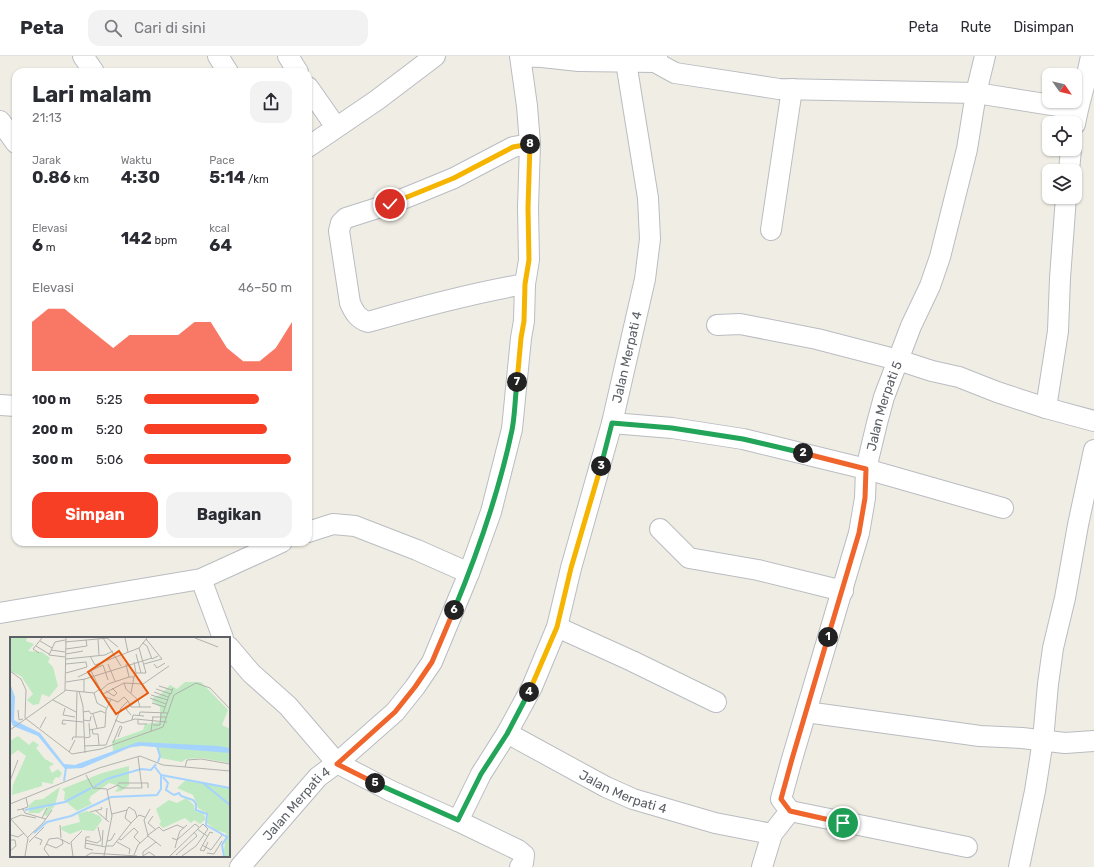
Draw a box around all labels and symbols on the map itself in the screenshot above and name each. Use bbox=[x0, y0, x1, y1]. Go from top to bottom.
north arrow bbox=[1042, 68, 1082, 108]
pin: 8 bbox=[520, 134, 540, 154]
pin bbox=[373, 187, 407, 221]
street label: Jalan Merpati 4 bbox=[609, 310, 645, 404]
street label: Jalan Merpati 5 bbox=[863, 358, 905, 452]
pin: 7 bbox=[507, 372, 527, 392]
pin: 2 bbox=[793, 443, 813, 463]
pin: 3 bbox=[591, 456, 611, 476]
pin: 6 bbox=[444, 600, 464, 620]
pin: 1 bbox=[818, 627, 838, 647]
inset map bbox=[10, 637, 230, 857]
pin: 4 bbox=[519, 682, 539, 702]
street label: Jalan Merpati 4 bbox=[259, 763, 333, 843]
street label: Jalan Merpati 4 bbox=[577, 766, 669, 816]
pin: 5 bbox=[365, 773, 385, 793]
pin bbox=[826, 806, 860, 840]

